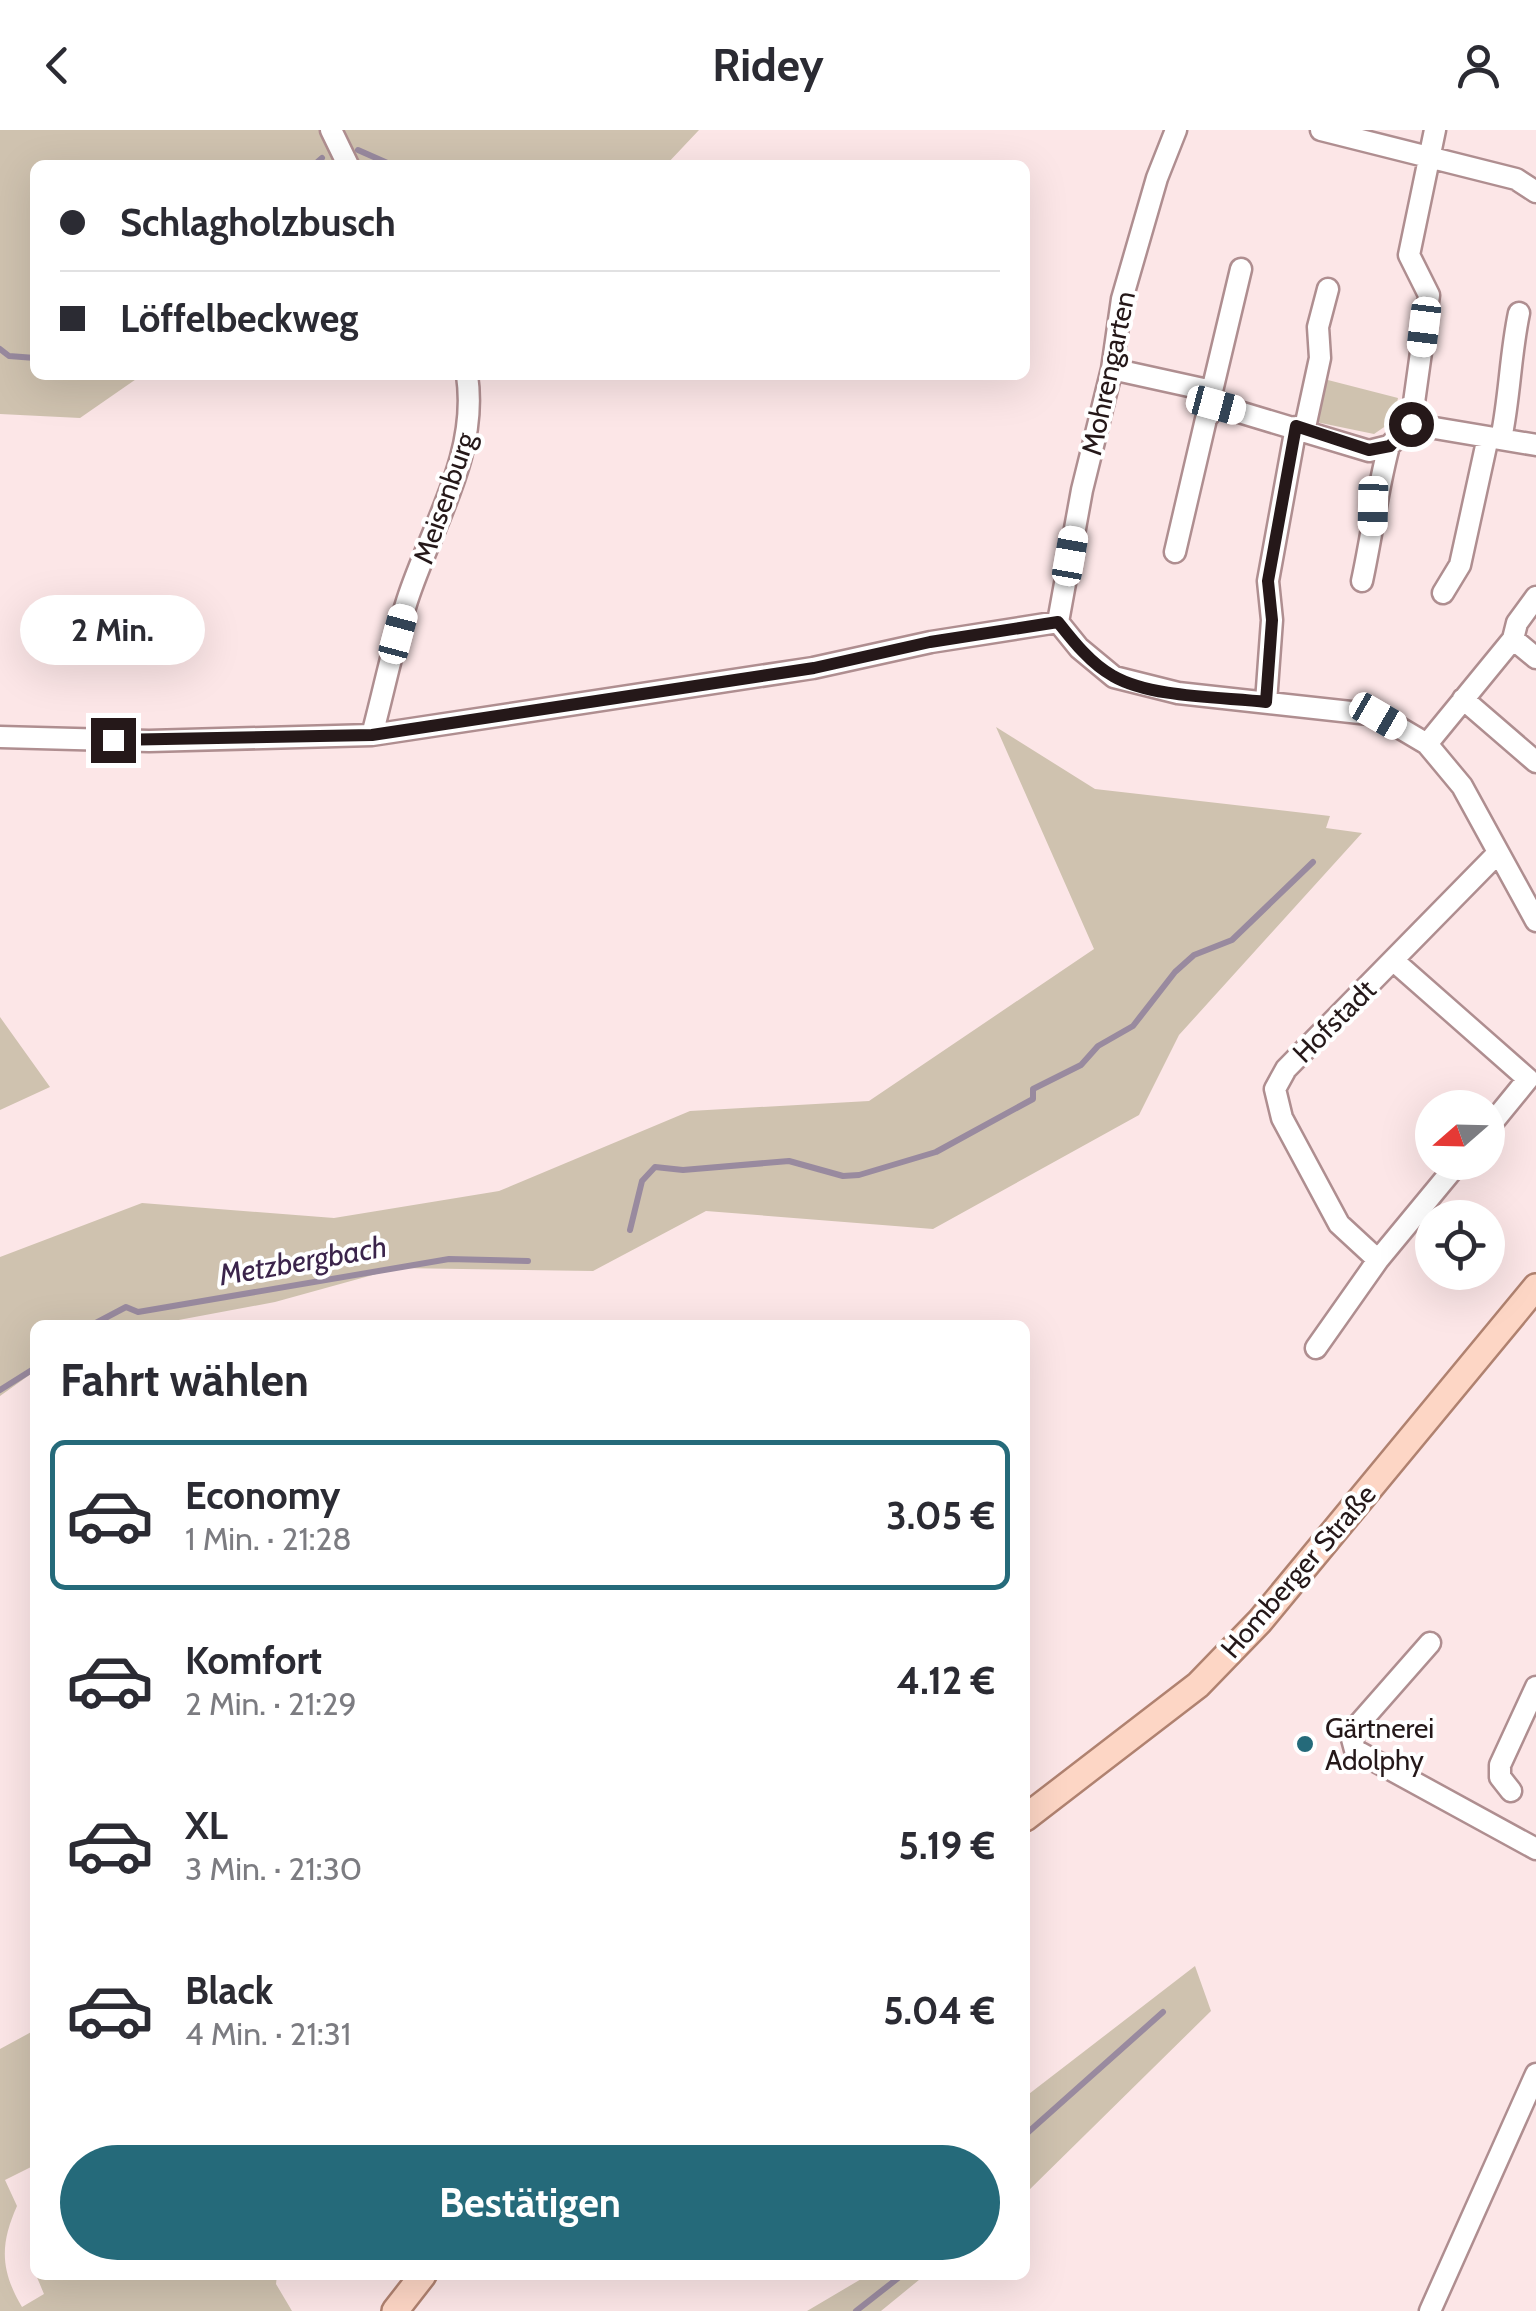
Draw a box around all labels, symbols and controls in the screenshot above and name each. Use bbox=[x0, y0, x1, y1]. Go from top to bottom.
icon: back bbox=[30, 38, 85, 93]
text: Ridey bbox=[712, 38, 824, 92]
icon: person bbox=[1451, 38, 1506, 93]
text: Schlagholzbusch bbox=[120, 199, 396, 246]
street label: Mohrengarten bbox=[1074, 288, 1142, 458]
text: Löffelbeckweg bbox=[120, 295, 358, 342]
car bbox=[1405, 295, 1443, 359]
car bbox=[1183, 383, 1249, 427]
route start bbox=[1389, 402, 1434, 447]
street label: Meisenburg bbox=[406, 427, 483, 568]
car bbox=[1357, 476, 1389, 536]
car bbox=[1050, 524, 1090, 588]
callout: 2 Min. bbox=[21, 595, 206, 665]
car bbox=[376, 601, 420, 667]
text: 2 Min. bbox=[71, 610, 154, 649]
car bbox=[1345, 688, 1411, 744]
route end bbox=[91, 718, 136, 763]
street label: Hofstadt bbox=[1285, 972, 1383, 1070]
north arrow bbox=[1415, 1090, 1505, 1180]
map controls bbox=[1415, 1090, 1505, 1290]
button: locate bbox=[1415, 1200, 1505, 1290]
water label: Metzbergbach bbox=[215, 1228, 390, 1294]
text: Fahrt wählen bbox=[60, 1353, 309, 1407]
icon: car bbox=[65, 1470, 155, 1560]
text: Economy bbox=[185, 1472, 340, 1519]
street label: Homberger Straße bbox=[1213, 1477, 1383, 1665]
text: 3.05 € bbox=[886, 1492, 995, 1539]
text: 1 Min. · 21:28 bbox=[185, 1519, 352, 1558]
icon: car bbox=[65, 1635, 155, 1725]
text: Komfort bbox=[185, 1637, 322, 1684]
text: 4.12 € bbox=[897, 1657, 995, 1704]
text: 2 Min. · 21:29 bbox=[185, 1684, 357, 1723]
place label: Gärtnerei Adolphy bbox=[1325, 1711, 1434, 1777]
marker: Gärtnerei Adolphy bbox=[1294, 1733, 1316, 1755]
icon: car bbox=[65, 1800, 155, 1890]
text: XL bbox=[185, 1802, 228, 1849]
text: 5.19 € bbox=[899, 1822, 995, 1869]
text: 3 Min. · 21:30 bbox=[185, 1849, 362, 1888]
icon: car bbox=[65, 1965, 155, 2055]
text: Black bbox=[185, 1967, 273, 2014]
text: 5.04 € bbox=[883, 1987, 995, 2034]
text: 4 Min. · 21:31 bbox=[185, 2014, 351, 2053]
button: Bestätigen bbox=[60, 2145, 1000, 2260]

